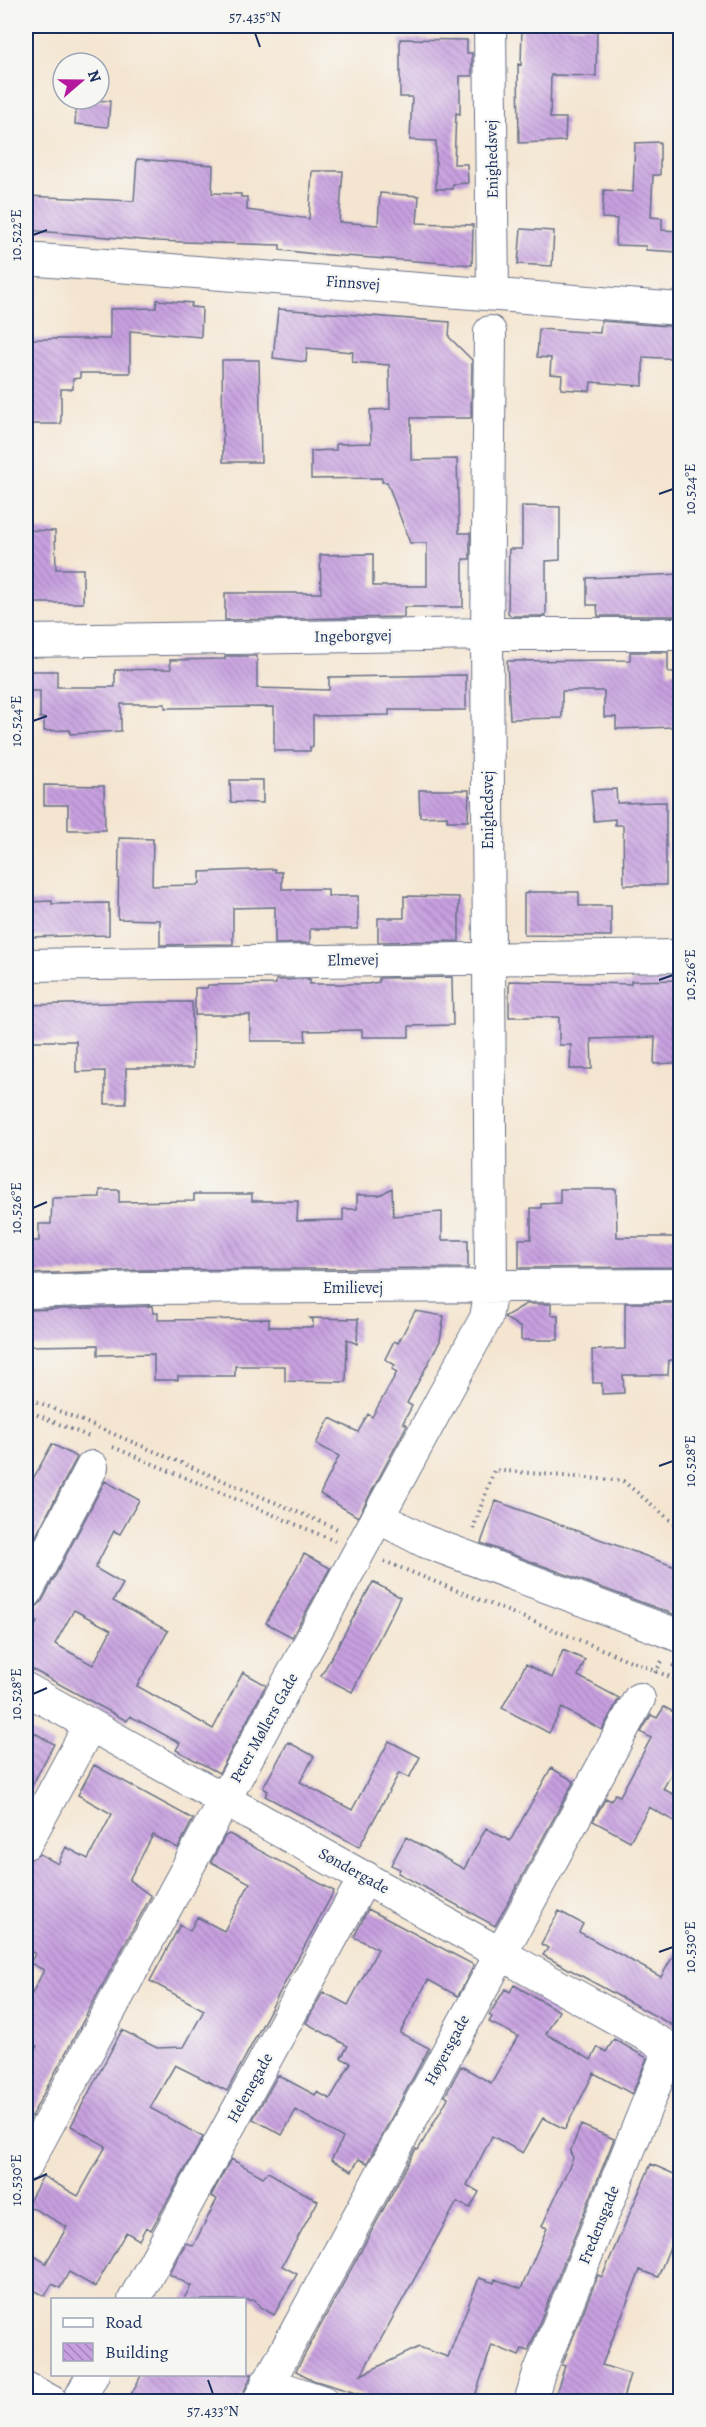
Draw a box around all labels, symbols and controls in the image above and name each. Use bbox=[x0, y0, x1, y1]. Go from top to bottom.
text: 57.435°N bbox=[229, 7, 281, 27]
north arrow bbox=[51, 51, 111, 111]
text: N bbox=[82, 67, 107, 86]
street label: Enighedsvej bbox=[480, 119, 504, 199]
text: 10.522°E bbox=[6, 209, 26, 261]
street label: Finnsvej bbox=[325, 270, 381, 296]
text: 10.524°E bbox=[680, 463, 700, 515]
street label: Ingeborgvej bbox=[314, 624, 392, 648]
text: 10.524°E bbox=[6, 695, 26, 747]
street label: Enighedsvej bbox=[477, 770, 499, 850]
street label: Elmevej bbox=[327, 949, 379, 971]
text: 10.526°E bbox=[680, 949, 700, 1001]
text: 10.526°E bbox=[6, 1182, 26, 1234]
street label: Emilievej bbox=[323, 1277, 383, 1299]
text: 10.528°E bbox=[680, 1435, 700, 1487]
text: 10.528°E bbox=[6, 1668, 26, 1720]
street label: Peter Møllers Gade bbox=[225, 1669, 303, 1787]
street label: Søndergade bbox=[315, 1843, 393, 1899]
text: 10.530°E bbox=[680, 1921, 700, 1973]
street label: Høyersgade bbox=[419, 2011, 475, 2089]
street label: Helenegade bbox=[222, 2049, 278, 2127]
text: 10.530°E bbox=[6, 2154, 26, 2206]
street label: Fredensgade bbox=[573, 2182, 625, 2268]
legend bbox=[51, 2298, 246, 2376]
text: Road bbox=[105, 2310, 143, 2334]
text: Building bbox=[105, 2340, 169, 2364]
text: 57.433°N bbox=[187, 2401, 239, 2421]

